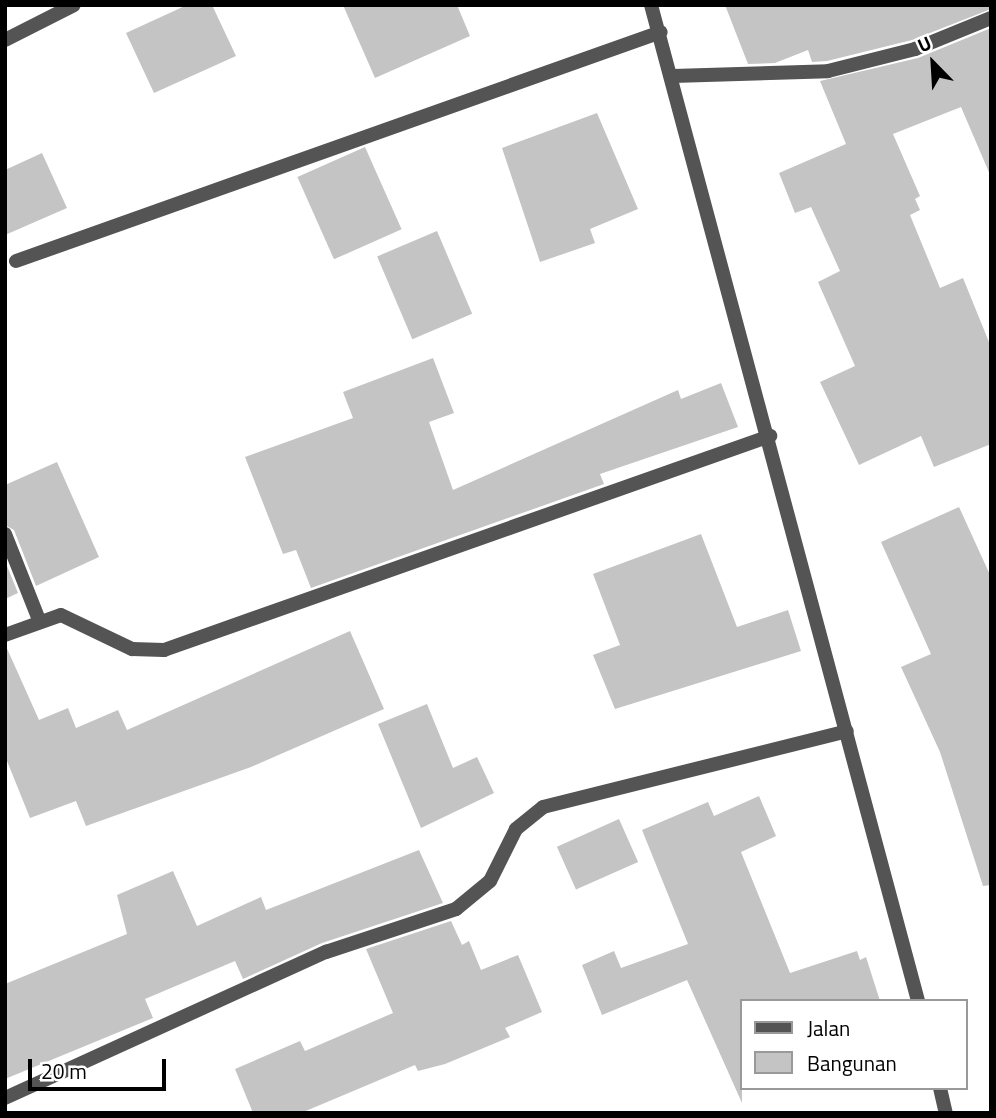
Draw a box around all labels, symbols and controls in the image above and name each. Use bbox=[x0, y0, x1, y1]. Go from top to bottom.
north arrow bbox=[898, 28, 968, 98]
text: U bbox=[913, 28, 936, 59]
legend bbox=[740, 999, 968, 1090]
text: Jalan bbox=[807, 1012, 850, 1044]
scale bar bbox=[32, 1044, 170, 1088]
text: Bangunan bbox=[807, 1047, 897, 1079]
text: 20 m bbox=[41, 1055, 87, 1087]

